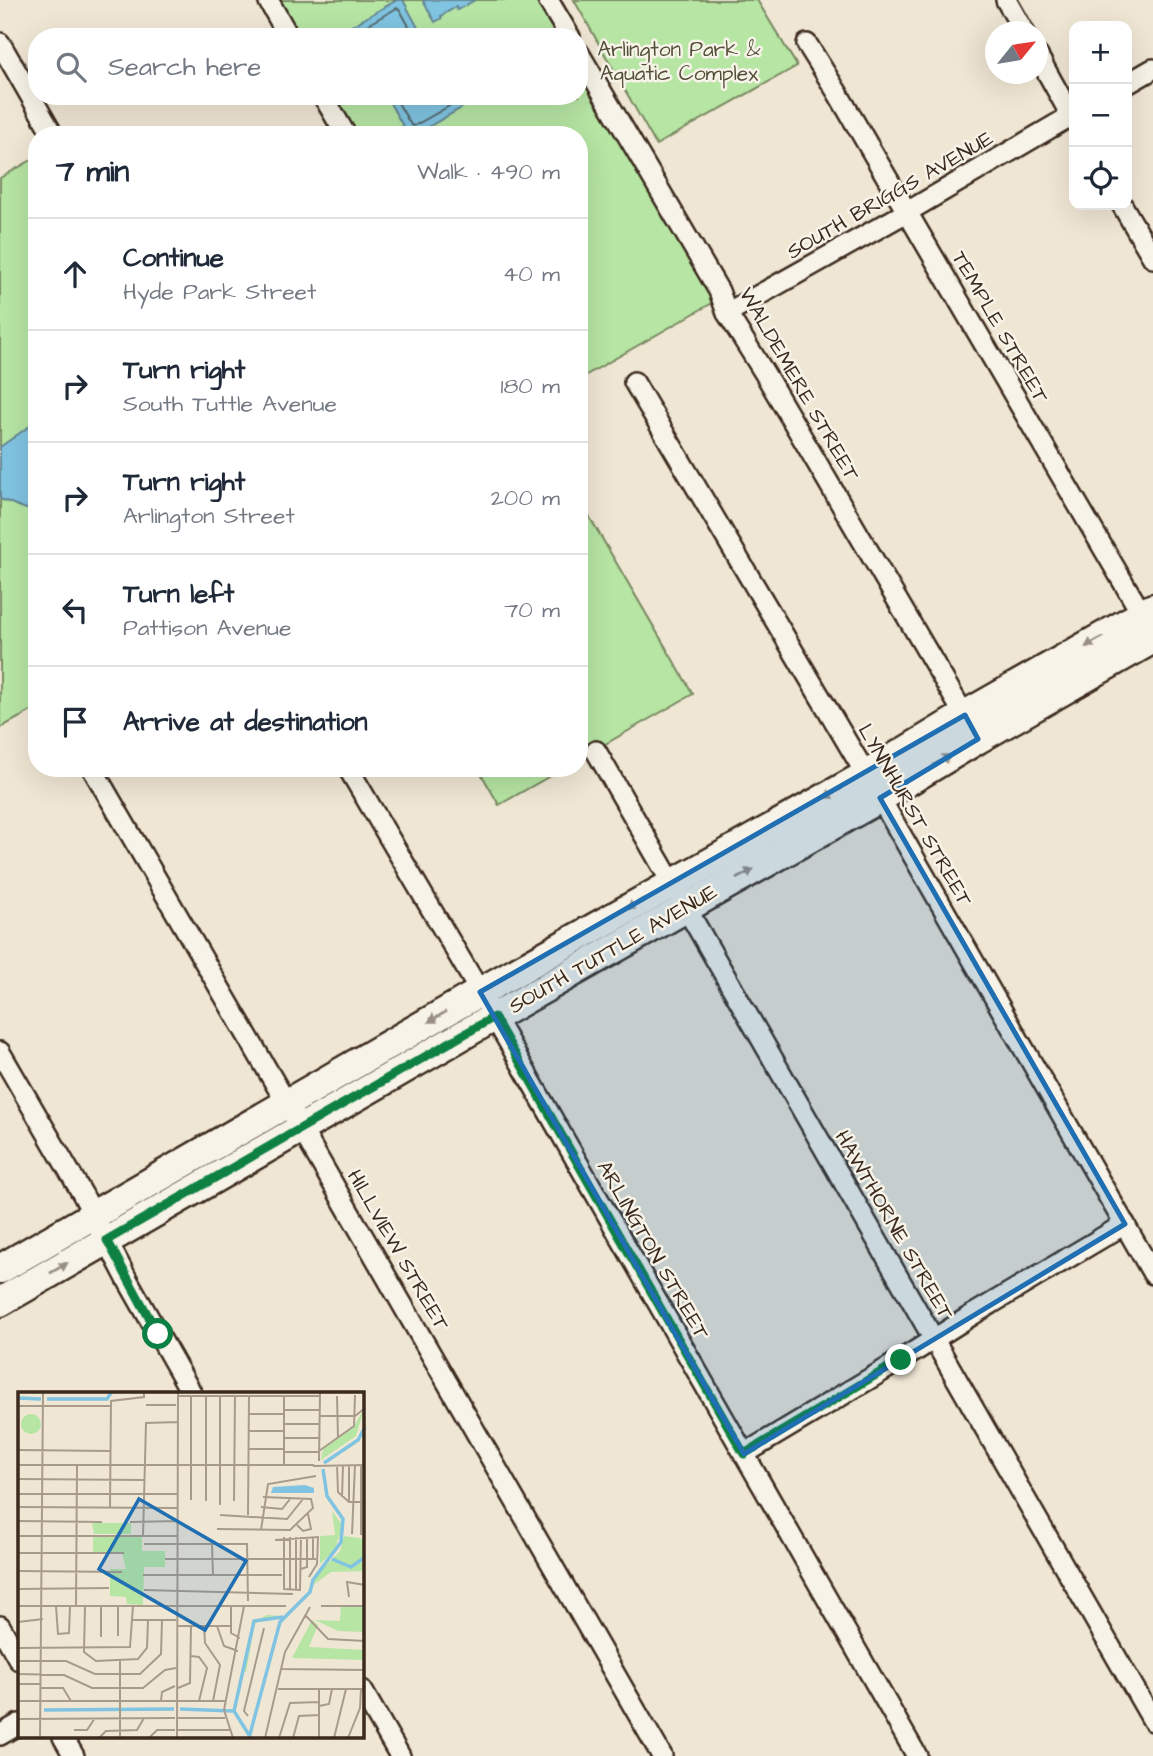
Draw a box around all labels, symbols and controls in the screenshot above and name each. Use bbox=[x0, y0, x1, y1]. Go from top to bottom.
north arrow bbox=[985, 21, 1048, 84]
map controls bbox=[1069, 21, 1132, 210]
button: + bbox=[1069, 21, 1132, 84]
search box bbox=[28, 28, 588, 105]
park label: Arlington Park & Aquatic Complex bbox=[597, 35, 761, 89]
icon: search bbox=[52, 48, 90, 86]
text: Search here bbox=[108, 49, 261, 85]
button: − bbox=[1069, 84, 1132, 147]
street label: SOUTH BRIGGS AVENUE bbox=[781, 124, 999, 266]
button: locate bbox=[1069, 147, 1132, 210]
text: 7 min bbox=[56, 151, 129, 193]
text: Walk · 490 m bbox=[417, 156, 560, 188]
text: Continue bbox=[123, 240, 224, 276]
street label: TEMPLE STREET bbox=[945, 246, 1056, 409]
icon: ahead bbox=[56, 255, 94, 293]
text: 40 m bbox=[503, 258, 560, 290]
text: Hyde Park Street bbox=[123, 276, 316, 308]
street label: WALDEMERE STREET bbox=[732, 282, 867, 487]
text: Turn right bbox=[123, 352, 245, 388]
icon: right bbox=[56, 367, 94, 405]
text: 180 m bbox=[501, 370, 560, 402]
text: South Tuttle Avenue bbox=[123, 388, 337, 420]
text: Turn right bbox=[123, 464, 245, 500]
icon: right bbox=[56, 479, 94, 517]
text: 200 m bbox=[491, 482, 560, 514]
text: Arlington Street bbox=[123, 500, 295, 532]
text: Turn left bbox=[123, 576, 234, 612]
icon: left bbox=[56, 591, 94, 629]
text: 70 m bbox=[504, 594, 560, 626]
text: Pattison Avenue bbox=[123, 612, 291, 644]
one-way arrow bbox=[1084, 636, 1103, 648]
icon: arrive bbox=[56, 703, 94, 741]
text: Arrive at destination bbox=[123, 704, 368, 740]
street label: LYNNHURST STREET bbox=[851, 719, 980, 912]
one-way arrow bbox=[933, 754, 952, 767]
one-way arrow bbox=[824, 787, 843, 799]
one-way arrow bbox=[736, 868, 755, 880]
street label: SOUTH TUTTLE AVENUE bbox=[503, 877, 723, 1021]
one-way arrow bbox=[625, 898, 645, 910]
one-way arrow bbox=[428, 1011, 447, 1023]
street label: HAWTHORNE STREET bbox=[828, 1125, 961, 1326]
street label: ARLINGTON STREET bbox=[590, 1155, 717, 1346]
street label: HILLVIEW STREET bbox=[340, 1164, 456, 1337]
one-way arrow bbox=[50, 1262, 69, 1274]
route start bbox=[142, 1318, 173, 1349]
route end bbox=[885, 1344, 916, 1375]
inset map bbox=[18, 1392, 364, 1738]

